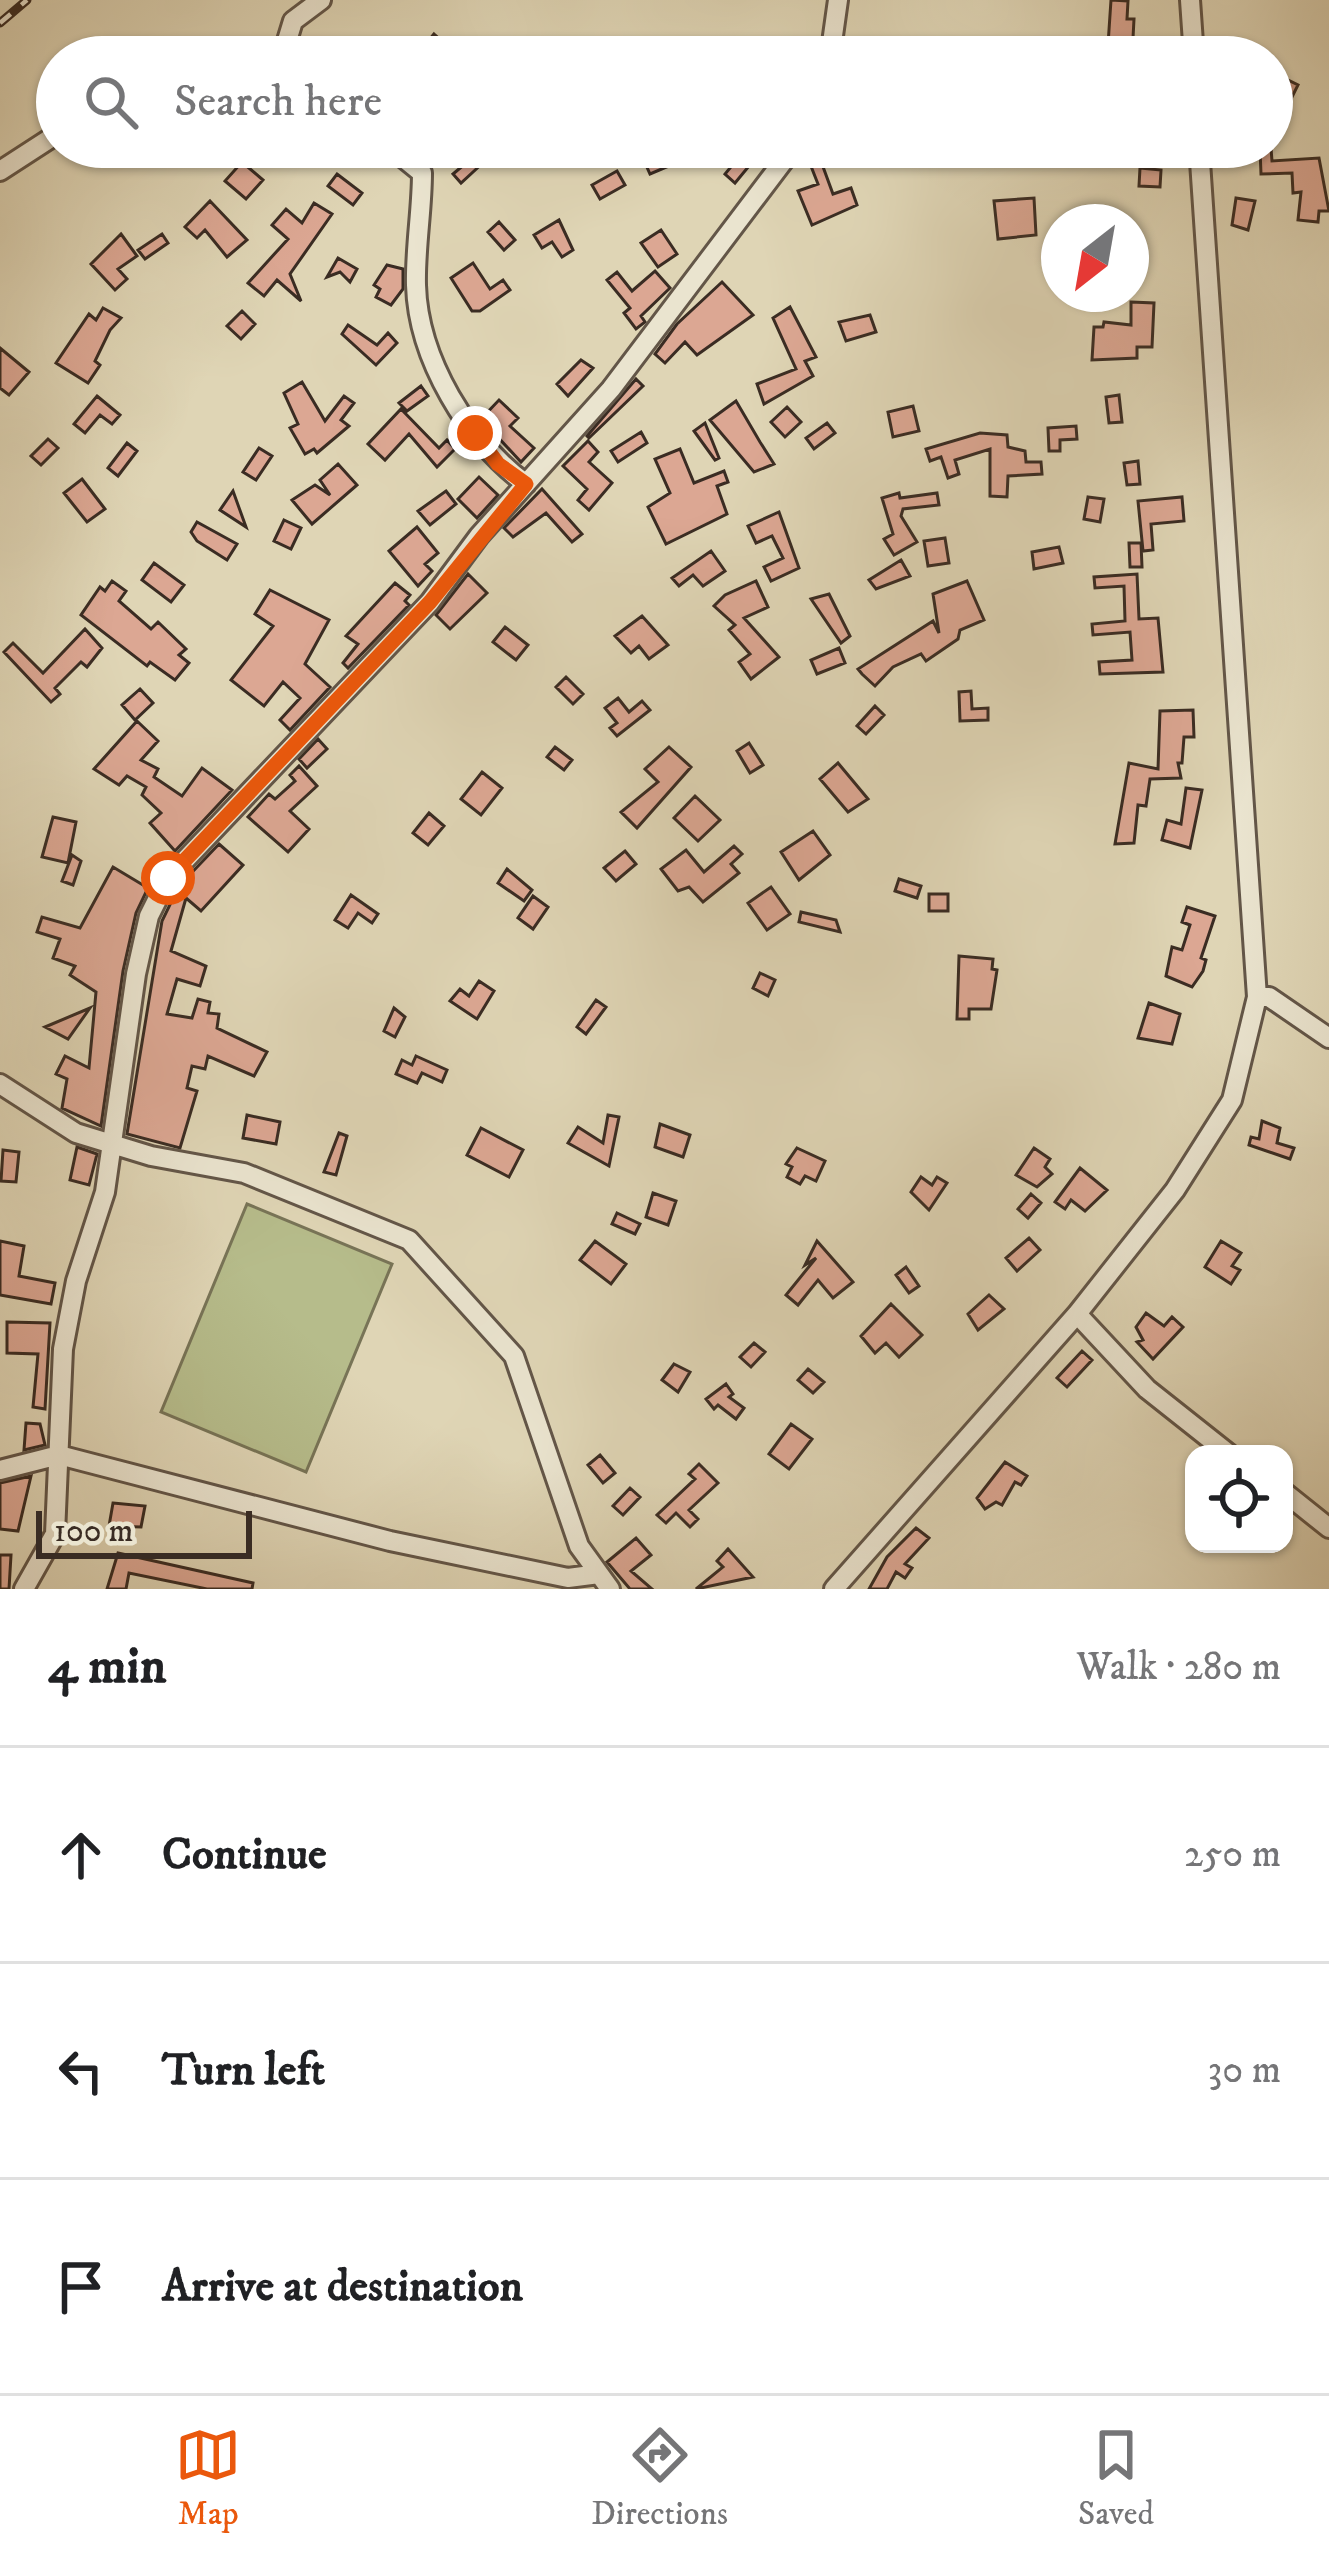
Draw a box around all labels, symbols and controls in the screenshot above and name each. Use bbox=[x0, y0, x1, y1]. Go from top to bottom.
search box bbox=[36, 36, 1293, 168]
icon: search bbox=[78, 69, 144, 135]
text: Search here bbox=[174, 74, 382, 130]
north arrow bbox=[1041, 204, 1149, 312]
route end bbox=[448, 406, 502, 460]
route start bbox=[141, 851, 195, 905]
map controls bbox=[1185, 1445, 1293, 1553]
button: locate bbox=[1185, 1445, 1293, 1553]
scale bar bbox=[36, 1505, 252, 1558]
text: 100 m bbox=[54, 1511, 133, 1552]
text: 4 min bbox=[48, 1635, 166, 1699]
text: Walk · 280 m bbox=[1077, 1643, 1281, 1692]
icon: ahead bbox=[48, 1822, 114, 1888]
text: Continue bbox=[162, 1827, 327, 1883]
text: 250 m bbox=[1184, 1830, 1281, 1879]
icon: left bbox=[48, 2038, 114, 2104]
text: Turn left bbox=[162, 2043, 325, 2099]
text: 30 m bbox=[1208, 2046, 1281, 2095]
icon: arrive bbox=[48, 2254, 114, 2320]
text: Arrive at destination bbox=[162, 2259, 523, 2315]
tab: Map bbox=[175, 2422, 241, 2535]
tab: Directions bbox=[591, 2422, 728, 2535]
tab: Saved bbox=[1078, 2422, 1154, 2535]

